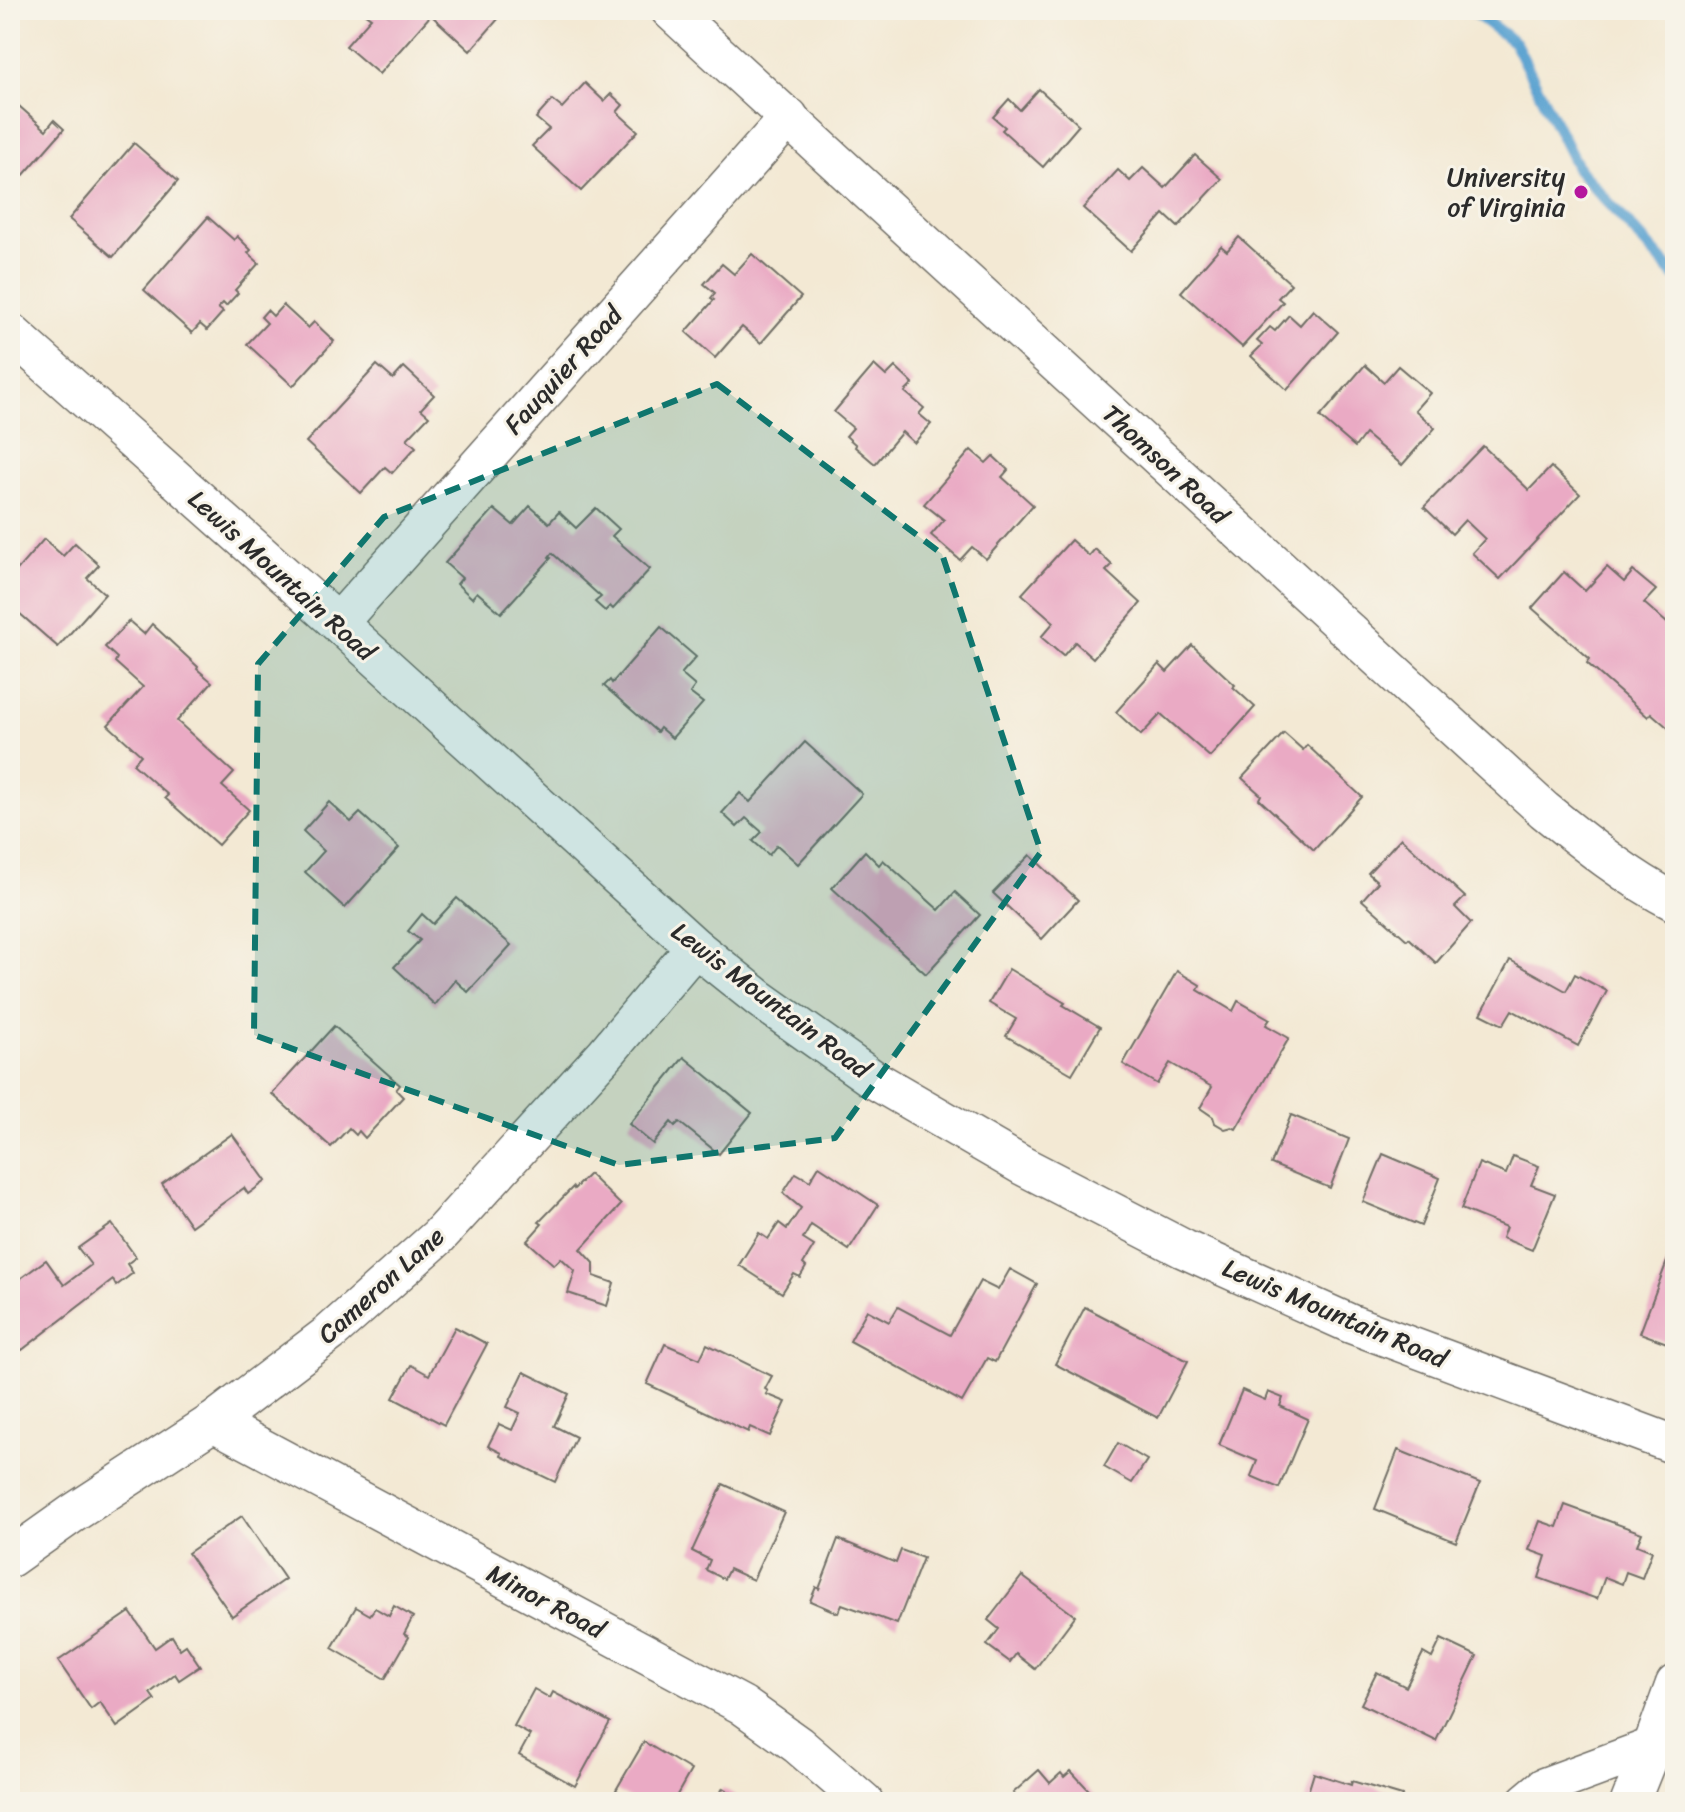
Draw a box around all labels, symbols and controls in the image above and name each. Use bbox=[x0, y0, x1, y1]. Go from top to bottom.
place label: University of Virginia bbox=[1447, 154, 1566, 230]
marker: University of Virginia bbox=[1572, 183, 1590, 201]
street label: Fauquier Road bbox=[492, 293, 636, 445]
street label: Thomson Road bbox=[1091, 392, 1242, 537]
street label: Lewis Mountain Road bbox=[177, 477, 388, 674]
street label: Lewis Mountain Road bbox=[661, 909, 883, 1092]
street label: Cameron Lane bbox=[306, 1215, 456, 1355]
street label: Lewis Mountain Road bbox=[1215, 1245, 1457, 1382]
street label: Minor Road bbox=[478, 1551, 616, 1653]

